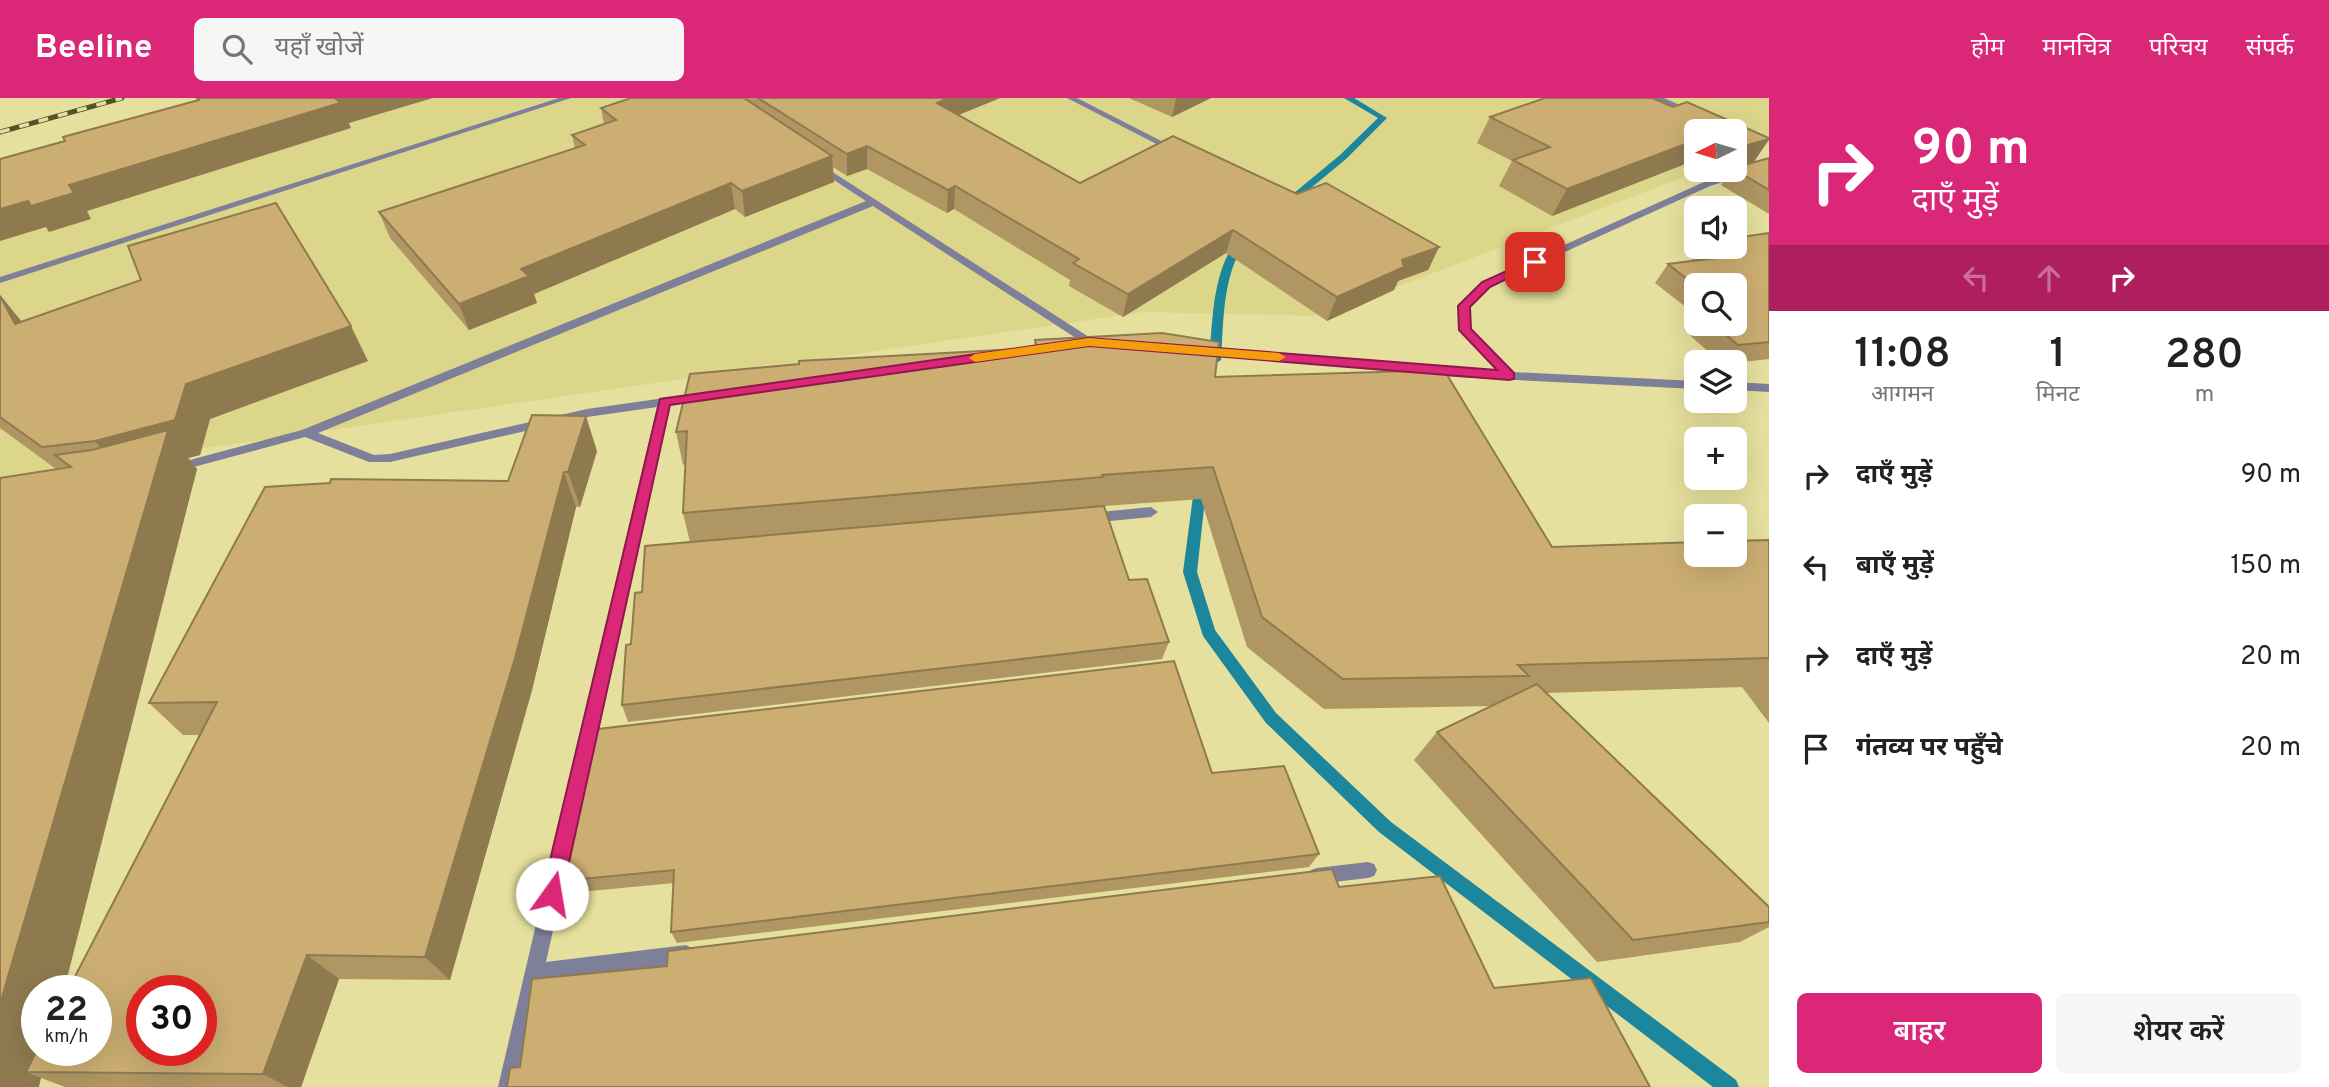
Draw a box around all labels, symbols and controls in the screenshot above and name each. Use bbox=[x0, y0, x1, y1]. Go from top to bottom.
search box bbox=[194, 18, 684, 81]
text: Beeline bbox=[35, 28, 152, 70]
icon: search bbox=[218, 30, 256, 68]
text: यहाँ खोजें bbox=[274, 32, 363, 65]
text: होम bbox=[1971, 34, 2004, 64]
text: मानचित्र bbox=[2042, 34, 2111, 64]
text: परिचय bbox=[2149, 34, 2208, 64]
text: संपर्क bbox=[2246, 34, 2294, 64]
north arrow bbox=[1684, 119, 1746, 182]
map controls bbox=[1684, 119, 1747, 567]
text: 90 m bbox=[1912, 120, 2030, 182]
icon: right bbox=[1797, 126, 1888, 217]
text: दाएँ मुड़ें bbox=[1912, 182, 1999, 222]
button: sound bbox=[1684, 196, 1747, 259]
pin bbox=[1505, 232, 1565, 292]
icon: arrive bbox=[1516, 243, 1554, 281]
icon: left bbox=[1957, 259, 1995, 297]
icon: ahead bbox=[2030, 259, 2068, 297]
icon: right bbox=[2103, 259, 2141, 297]
button: search bbox=[1684, 273, 1747, 336]
text: 11:08 bbox=[1854, 329, 1951, 382]
text: 1 bbox=[2050, 329, 2066, 382]
text: 280 bbox=[2165, 330, 2244, 383]
button: layers bbox=[1684, 350, 1747, 413]
text: आगमन bbox=[1871, 381, 1934, 410]
text: मिनट bbox=[2036, 381, 2080, 410]
text: m bbox=[2195, 381, 2214, 410]
button: + bbox=[1684, 427, 1747, 490]
icon: right bbox=[1797, 457, 1835, 495]
text: दाएँ मुड़ें bbox=[1856, 459, 1932, 492]
text: 90 m bbox=[2241, 459, 2301, 492]
button: − bbox=[1684, 504, 1747, 567]
icon: left bbox=[1797, 548, 1835, 586]
text: बाएँ मुड़ें bbox=[1856, 550, 1934, 583]
text: 150 m bbox=[2230, 550, 2301, 583]
icon: right bbox=[1797, 639, 1835, 677]
text: दाएँ मुड़ें bbox=[1856, 641, 1932, 674]
text: 20 m bbox=[2240, 641, 2301, 674]
icon: arrive bbox=[1797, 730, 1835, 768]
text: गंतव्य पर पहुँचे bbox=[1856, 732, 2003, 765]
text: 20 m bbox=[2240, 732, 2301, 765]
position arrow bbox=[515, 857, 589, 931]
speed limit sign: 30 bbox=[126, 975, 217, 1066]
text: 22 bbox=[45, 989, 88, 1033]
button: बाहर bbox=[1797, 993, 2042, 1073]
button: शेयर करें bbox=[2056, 993, 2301, 1073]
text: km/h bbox=[45, 1026, 88, 1049]

